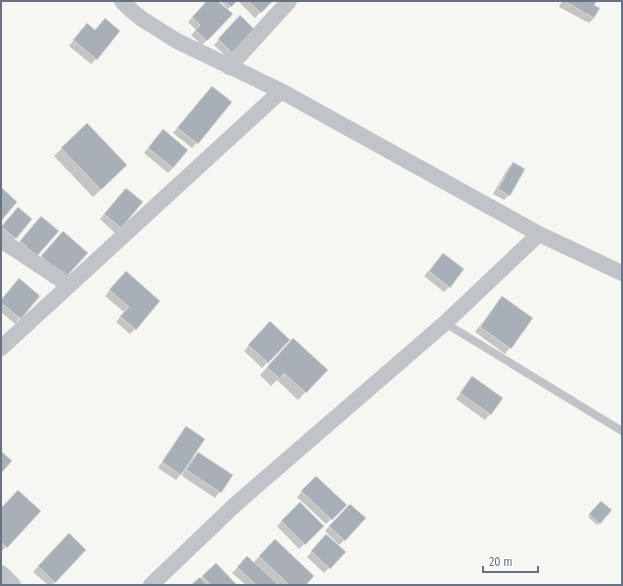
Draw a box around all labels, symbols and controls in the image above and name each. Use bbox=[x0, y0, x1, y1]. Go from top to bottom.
scale bar bbox=[483, 548, 538, 574]
text: 20 m bbox=[489, 555, 513, 569]

